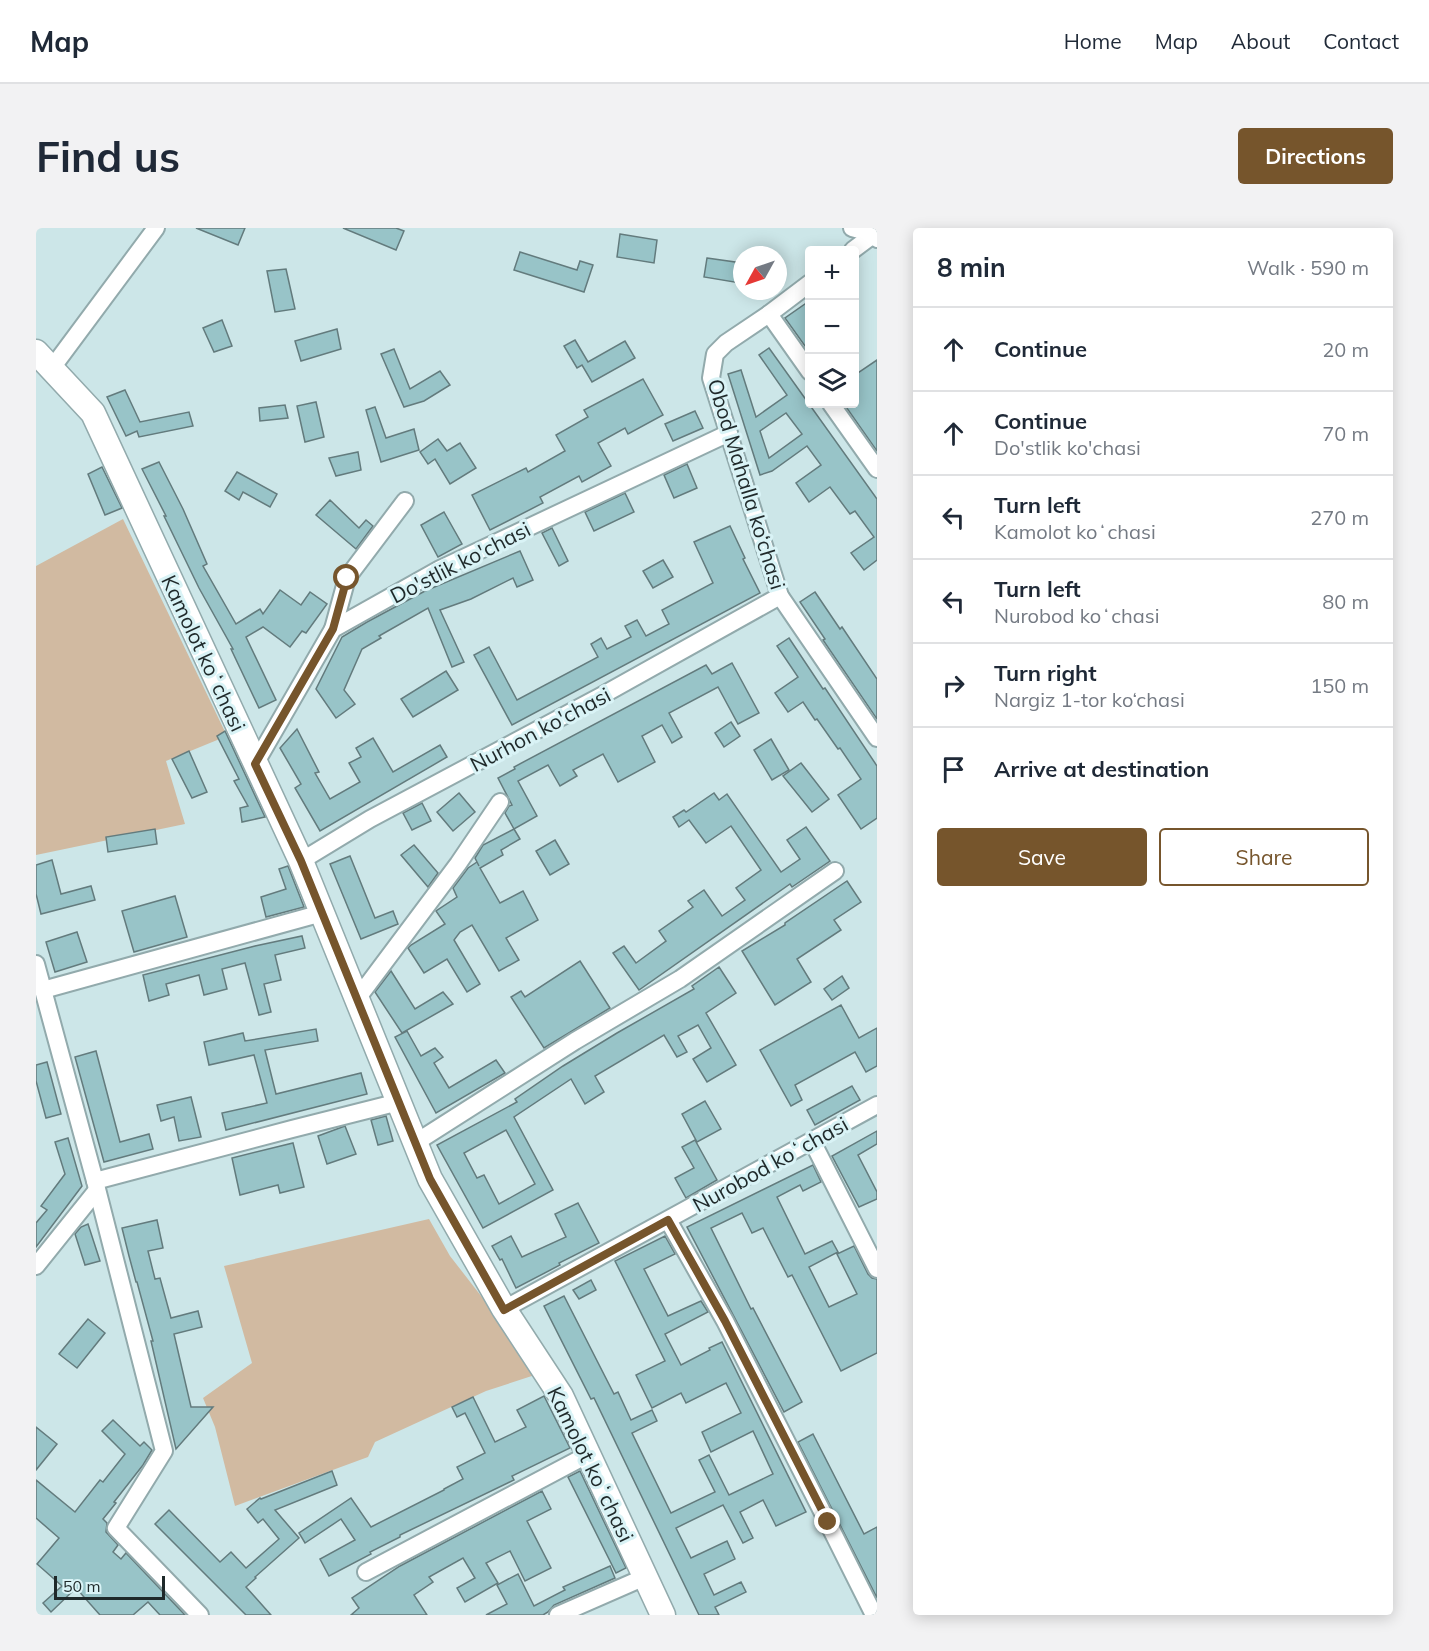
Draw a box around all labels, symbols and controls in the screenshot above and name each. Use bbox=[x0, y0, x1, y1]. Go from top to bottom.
text: Map bbox=[30, 24, 89, 59]
text: Home bbox=[1064, 28, 1122, 54]
text: Map bbox=[1155, 28, 1198, 54]
text: About bbox=[1231, 28, 1290, 54]
text: Contact bbox=[1323, 28, 1399, 54]
button: Directions bbox=[1238, 128, 1393, 184]
text: Find us bbox=[36, 130, 180, 183]
north arrow bbox=[733, 246, 787, 300]
map controls bbox=[805, 246, 859, 408]
button: + bbox=[805, 246, 859, 300]
text: 8 min bbox=[937, 251, 1006, 284]
text: Walk · 590 m bbox=[1247, 255, 1369, 280]
button: − bbox=[805, 300, 859, 354]
icon: ahead bbox=[937, 333, 970, 366]
text: Continue bbox=[994, 335, 1087, 363]
text: 20 m bbox=[1322, 337, 1369, 362]
button: layers bbox=[805, 354, 859, 408]
street label: Obod Mahalla ko‘chasi bbox=[703, 376, 791, 592]
text: Continue bbox=[994, 407, 1087, 435]
icon: ahead bbox=[937, 417, 970, 450]
text: 70 m bbox=[1322, 421, 1369, 446]
text: Do'stlik ko'chasi bbox=[994, 435, 1141, 460]
text: Turn left bbox=[994, 491, 1081, 519]
icon: left bbox=[937, 501, 970, 534]
text: 270 m bbox=[1310, 505, 1369, 530]
street label: Do'stlik ko'chasi bbox=[385, 515, 535, 609]
text: Kamolot koʻchasi bbox=[994, 519, 1156, 544]
route start bbox=[333, 564, 359, 590]
street label: Kamolot koʻchasi bbox=[156, 571, 252, 735]
text: Turn left bbox=[994, 575, 1081, 603]
icon: left bbox=[937, 585, 970, 618]
text: 80 m bbox=[1322, 589, 1369, 614]
text: Nurobod koʻchasi bbox=[994, 603, 1159, 628]
text: Turn right bbox=[994, 659, 1097, 687]
icon: right bbox=[937, 669, 970, 702]
text: 150 m bbox=[1310, 673, 1369, 698]
street label: Nurhon ko'chasi bbox=[465, 681, 615, 777]
text: Nargiz 1-tor ko‘chasi bbox=[994, 687, 1185, 712]
icon: arrive bbox=[937, 753, 970, 786]
text: Arrive at destination bbox=[994, 755, 1209, 783]
button: Save bbox=[937, 828, 1147, 886]
button: Share bbox=[1159, 828, 1369, 886]
street label: Nurobod koʻchasi bbox=[688, 1111, 852, 1217]
street label: Kamolot koʻchasi bbox=[542, 1382, 640, 1546]
route end bbox=[814, 1508, 840, 1534]
scale bar bbox=[54, 1573, 165, 1600]
text: 50 m bbox=[63, 1576, 100, 1596]

